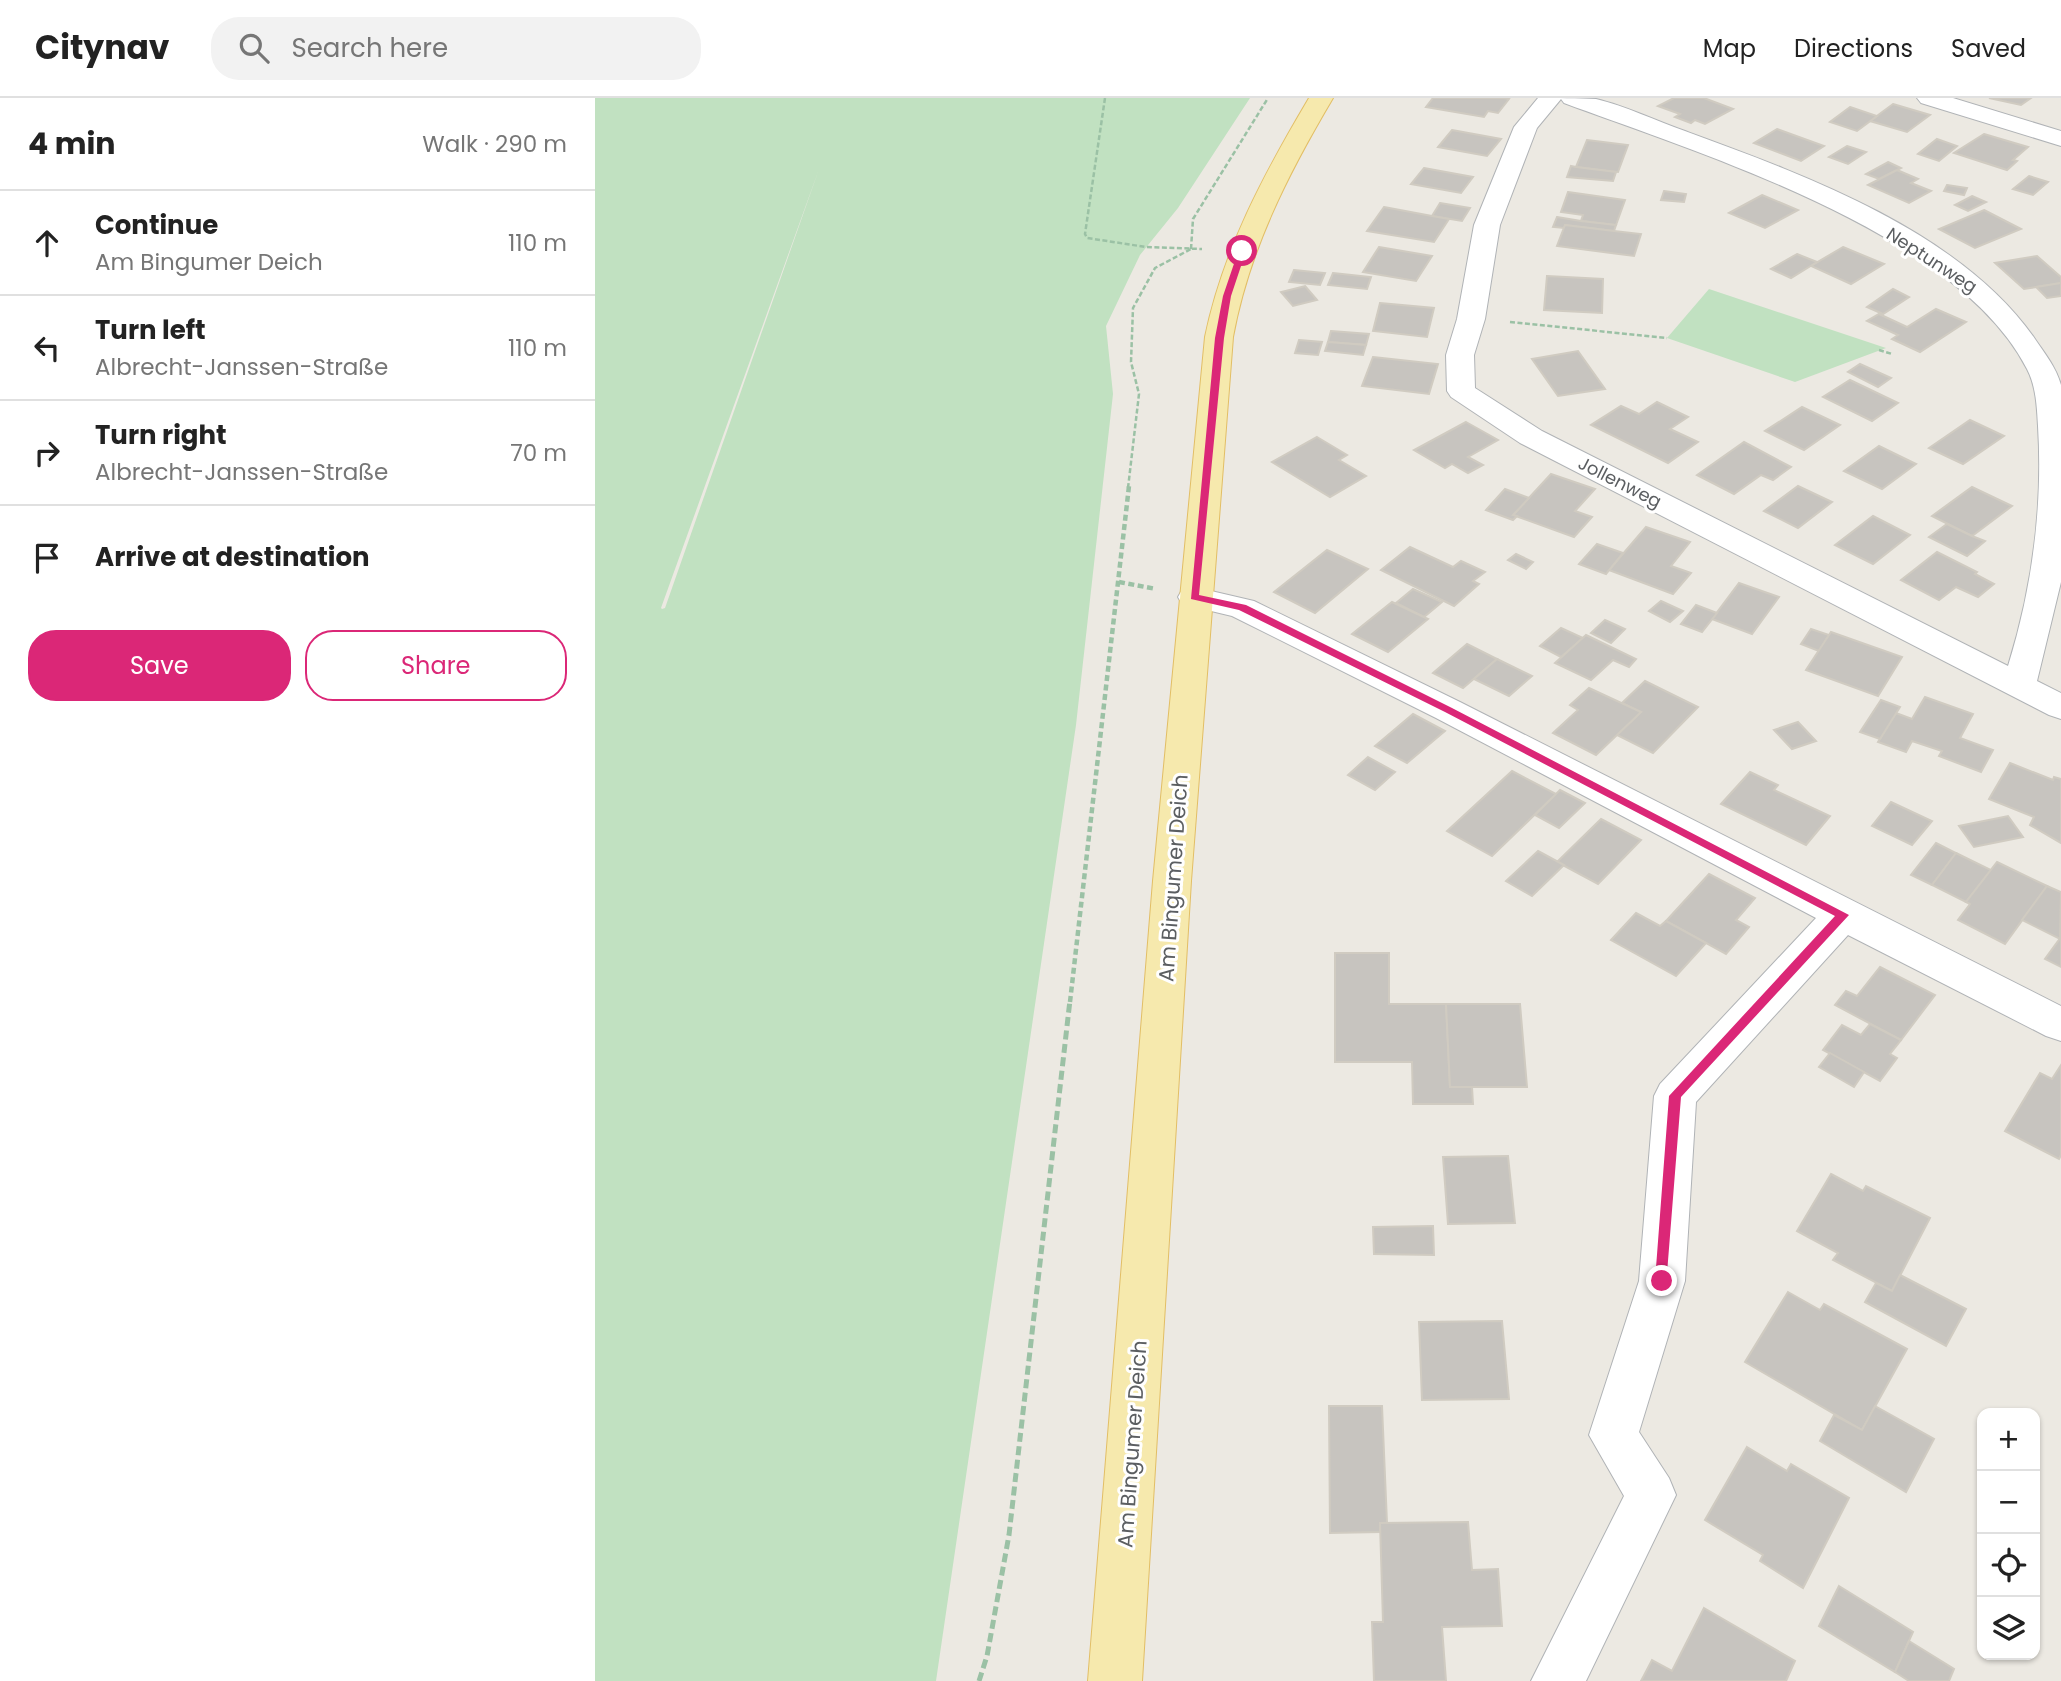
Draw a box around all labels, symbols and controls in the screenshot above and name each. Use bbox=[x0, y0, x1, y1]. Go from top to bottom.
search box bbox=[211, 17, 701, 80]
text: Citynav bbox=[35, 24, 169, 71]
icon: search bbox=[235, 29, 273, 67]
text: Search here bbox=[291, 30, 448, 66]
text: Map bbox=[1703, 32, 1756, 65]
text: Directions bbox=[1794, 32, 1913, 65]
text: Saved bbox=[1951, 32, 2026, 65]
text: 4 min bbox=[28, 122, 116, 165]
text: Walk · 290 m bbox=[422, 128, 567, 160]
text: Continue bbox=[95, 207, 218, 243]
street label: Neptunweg bbox=[1882, 221, 1982, 299]
icon: ahead bbox=[28, 224, 66, 262]
text: 110 m bbox=[508, 227, 567, 259]
route start bbox=[1226, 235, 1257, 266]
text: Am Bingumer Deich bbox=[95, 246, 323, 278]
text: Turn left bbox=[95, 312, 206, 348]
icon: left bbox=[28, 329, 66, 367]
text: 110 m bbox=[508, 332, 567, 364]
text: Albrecht-Janssen-Straße bbox=[95, 351, 388, 383]
text: Turn right bbox=[95, 417, 227, 453]
icon: right bbox=[28, 434, 66, 472]
text: 70 m bbox=[510, 437, 567, 469]
street label: Jollenweg bbox=[1574, 450, 1666, 514]
text: Albrecht-Janssen-Straße bbox=[95, 456, 388, 488]
icon: arrive bbox=[28, 539, 66, 577]
text: Arrive at destination bbox=[95, 539, 370, 575]
button: Save bbox=[28, 630, 291, 701]
button: Share bbox=[305, 630, 567, 701]
street label: Am Bingumer Deich bbox=[1151, 773, 1195, 983]
route end bbox=[1646, 1265, 1677, 1296]
street label: Am Bingumer Deich bbox=[1110, 1339, 1154, 1549]
map controls bbox=[1977, 1408, 2040, 1660]
button: + bbox=[1977, 1408, 2040, 1471]
button: − bbox=[1977, 1471, 2040, 1534]
button: locate bbox=[1977, 1534, 2040, 1597]
button: layers bbox=[1977, 1597, 2040, 1660]

